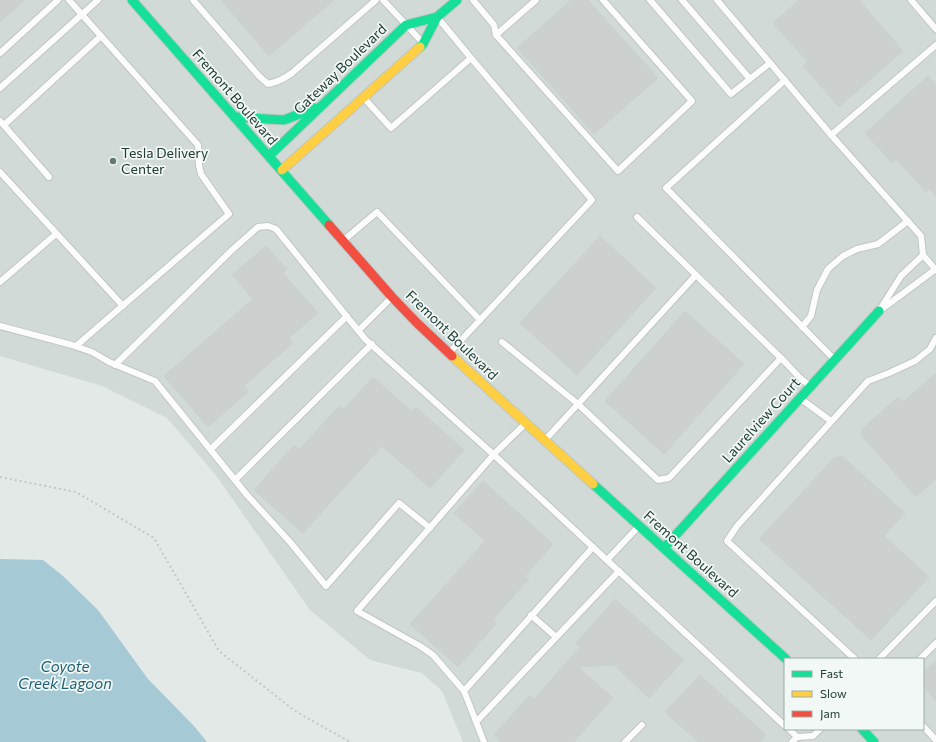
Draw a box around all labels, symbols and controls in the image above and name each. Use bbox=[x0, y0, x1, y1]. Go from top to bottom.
street label: Gateway Boulevard bbox=[290, 20, 390, 117]
street label: Fremont Boulevard bbox=[189, 45, 282, 148]
place label: Tesla Delivery Center bbox=[121, 144, 208, 177]
marker: Tesla Delivery Center bbox=[108, 156, 118, 166]
street label: Fremont Boulevard bbox=[403, 286, 502, 383]
street label: Laurelview Court bbox=[718, 373, 803, 466]
street label: Fremont Boulevard bbox=[641, 507, 742, 601]
water label: Coyote Creek Lagoon bbox=[18, 657, 112, 692]
legend bbox=[784, 658, 924, 730]
text: Fast bbox=[820, 666, 843, 680]
text: Slow bbox=[820, 686, 847, 700]
text: Jam bbox=[820, 706, 840, 721]

